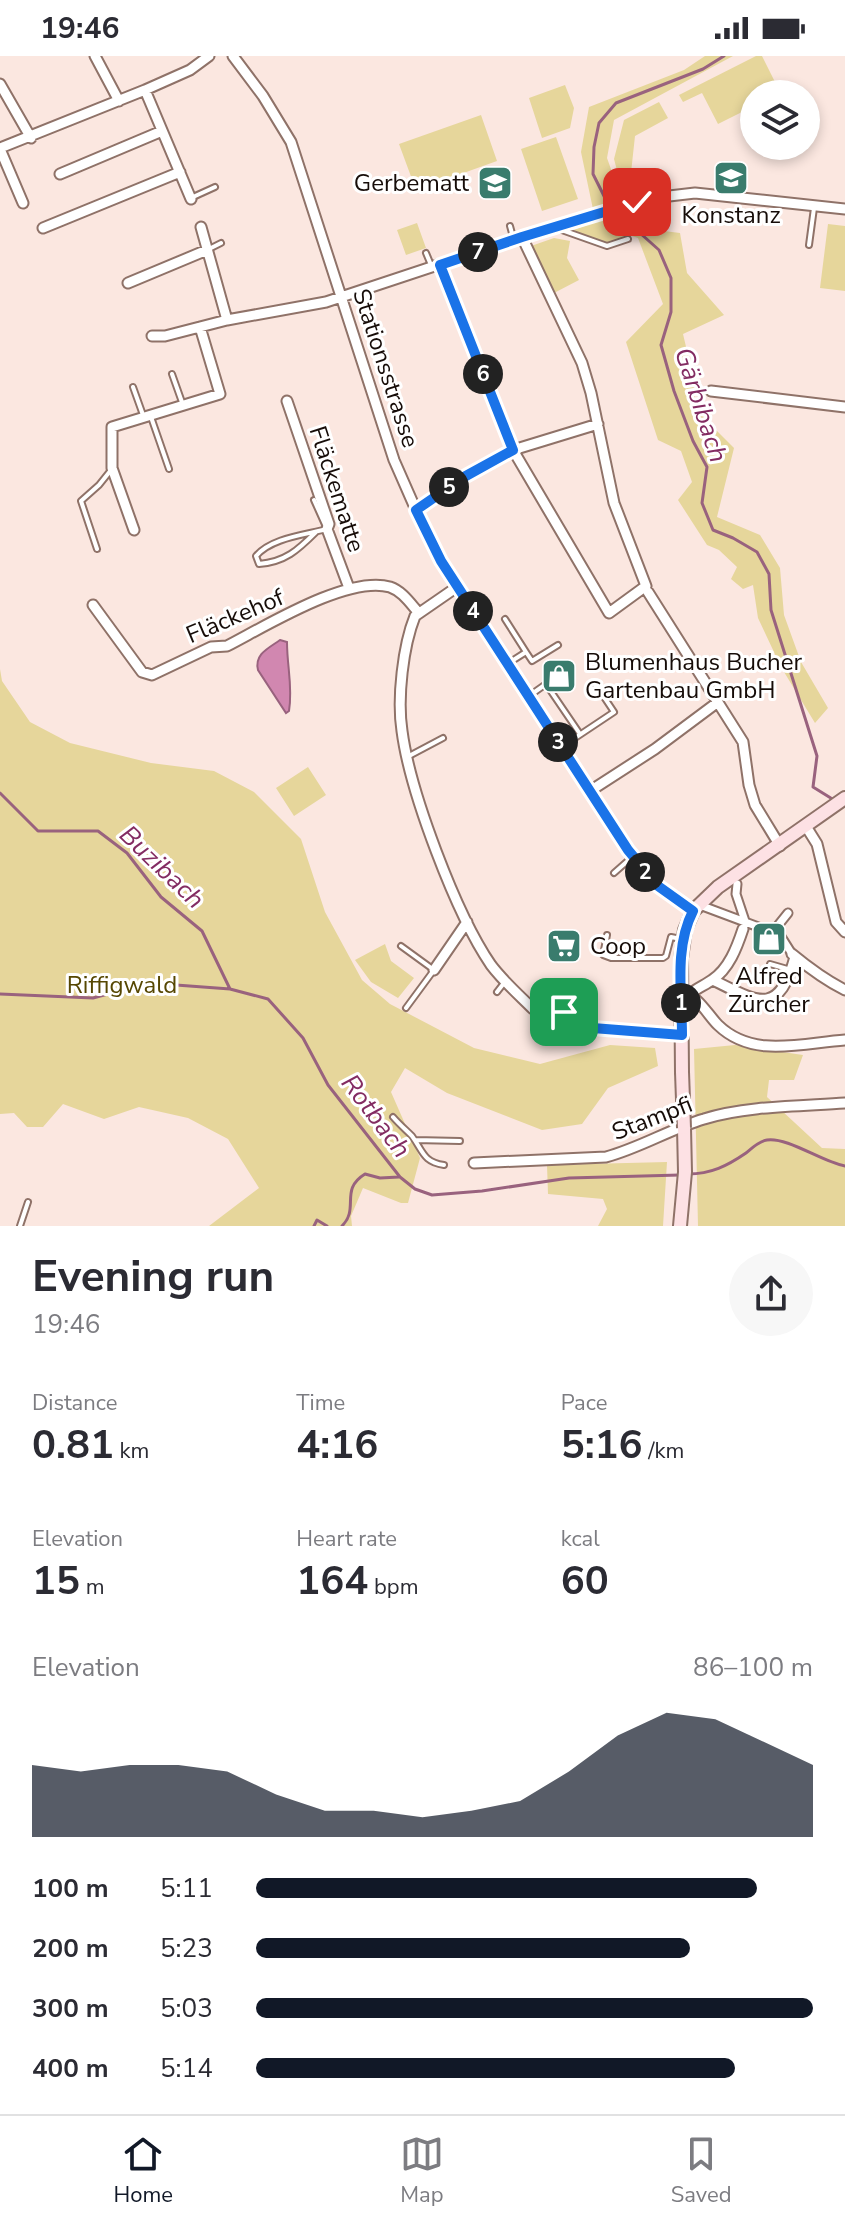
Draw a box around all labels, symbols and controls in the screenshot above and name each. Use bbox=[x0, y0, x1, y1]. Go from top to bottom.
text: 19:46 bbox=[40, 8, 119, 49]
map controls bbox=[740, 80, 820, 160]
button: layers bbox=[740, 80, 820, 160]
school or university icon: Konstanz bbox=[712, 159, 750, 197]
school or university icon: Gerbematt bbox=[476, 164, 514, 202]
place label: Gerbematt bbox=[354, 167, 470, 199]
pin bbox=[603, 168, 671, 236]
icon: check bbox=[615, 180, 659, 224]
place label: Konstanz bbox=[682, 199, 781, 231]
pin: 7 bbox=[458, 232, 498, 272]
text: 7 bbox=[471, 237, 485, 267]
street label: Stationsstrasse bbox=[345, 284, 427, 452]
water label: Gärbibach bbox=[666, 343, 736, 467]
pin: 6 bbox=[463, 354, 503, 394]
text: 6 bbox=[476, 359, 490, 389]
street label: Fläckematte bbox=[302, 422, 372, 556]
pin: 5 bbox=[429, 467, 469, 507]
text: 5 bbox=[442, 472, 456, 502]
street label: Fläckehof bbox=[181, 581, 290, 651]
pin: 4 bbox=[453, 591, 493, 631]
text: 4 bbox=[466, 596, 480, 626]
place label: Blumenhaus Bucher Gartenbau GmbH bbox=[585, 646, 802, 706]
shop icon: Blumenhaus Bucher Gartenbau GmbH bbox=[540, 657, 578, 695]
pin: 3 bbox=[538, 722, 578, 762]
text: 3 bbox=[551, 727, 565, 757]
water label: Buzibach bbox=[112, 818, 212, 916]
pin: 2 bbox=[625, 852, 665, 892]
text: 2 bbox=[638, 857, 652, 887]
shop icon: Alfred Zürcher bbox=[750, 920, 788, 958]
supermarket icon: Coop bbox=[545, 927, 583, 965]
place label: Coop bbox=[590, 930, 646, 962]
place label: Alfred Zürcher bbox=[728, 960, 810, 1020]
park label: Riffigwald bbox=[67, 969, 177, 1001]
pin bbox=[530, 978, 598, 1046]
pin: 1 bbox=[661, 983, 701, 1023]
text: 1 bbox=[674, 988, 688, 1018]
icon: arrive bbox=[542, 990, 586, 1034]
water label: Rotbach bbox=[333, 1067, 419, 1165]
street label: Stampfi bbox=[607, 1088, 697, 1148]
text: Evening run bbox=[32, 1247, 274, 1307]
button: share bbox=[729, 1252, 813, 1336]
text: 19:46 bbox=[32, 1307, 100, 1342]
text: Distance bbox=[32, 1388, 117, 1418]
text: Time bbox=[296, 1388, 345, 1418]
text: Pace bbox=[561, 1388, 607, 1418]
text: 0.81 bbox=[32, 1418, 114, 1472]
text: 4:16 bbox=[296, 1418, 378, 1472]
text: 5:16 bbox=[561, 1418, 643, 1472]
text: km bbox=[114, 1436, 149, 1466]
text: /km bbox=[643, 1436, 684, 1466]
text: Elevation bbox=[32, 1524, 123, 1554]
text: Heart rate bbox=[296, 1524, 397, 1554]
text: kcal bbox=[561, 1524, 600, 1554]
text: 15 bbox=[32, 1554, 80, 1608]
text: 164 bbox=[296, 1554, 368, 1608]
text: 60 bbox=[561, 1554, 609, 1608]
text: m bbox=[80, 1572, 105, 1602]
text: bpm bbox=[368, 1572, 418, 1602]
text: Elevation bbox=[32, 1650, 140, 1685]
text: 86–100 m bbox=[693, 1650, 813, 1685]
text: 100 m bbox=[32, 1871, 109, 1906]
text: 5:11 bbox=[160, 1871, 213, 1906]
text: 200 m bbox=[32, 1931, 109, 1966]
text: 5:23 bbox=[160, 1931, 213, 1966]
text: 300 m bbox=[32, 1991, 109, 2026]
text: 5:03 bbox=[160, 1991, 213, 2026]
text: 400 m bbox=[32, 2051, 109, 2086]
text: 5:14 bbox=[160, 2051, 213, 2086]
tab: Home bbox=[113, 2132, 173, 2210]
tab: Map bbox=[400, 2132, 444, 2210]
tab: Saved bbox=[671, 2132, 732, 2210]

